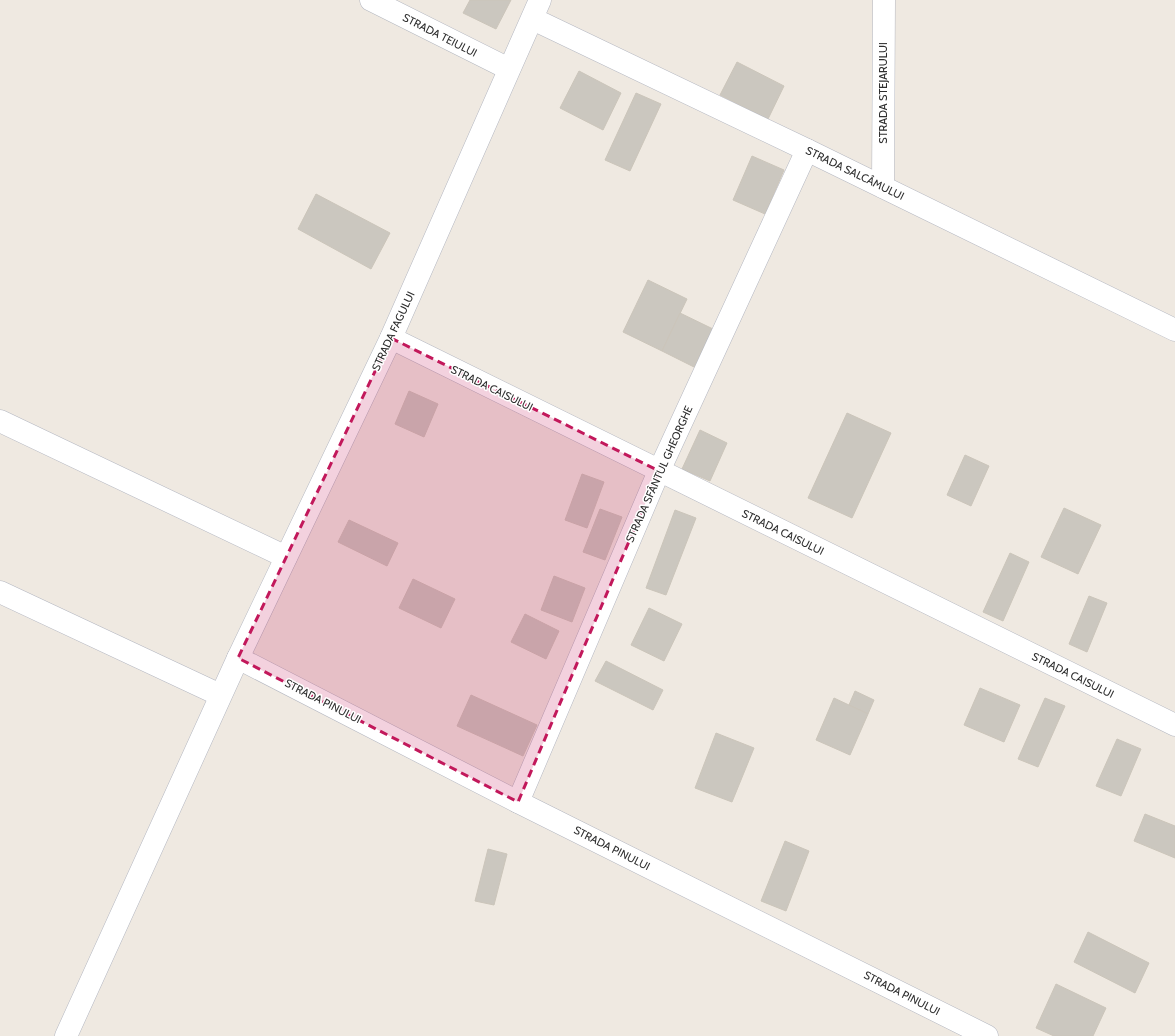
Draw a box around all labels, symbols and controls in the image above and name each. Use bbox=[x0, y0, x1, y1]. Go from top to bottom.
street label: STRADA TEIULUI bbox=[400, 10, 480, 60]
street label: STRADA STEJARULUI bbox=[876, 42, 890, 144]
street label: STRADA SALCÂMULUI bbox=[804, 143, 906, 203]
street label: STRADA FAGULUI bbox=[368, 289, 418, 373]
street label: STRADA CAISULUI bbox=[449, 362, 535, 414]
street label: STRADA SFÂNTUL GHEORGHE bbox=[622, 403, 696, 545]
street label: STRADA CAISULUI bbox=[740, 506, 826, 558]
street label: STRADA CAISULUI bbox=[1030, 649, 1116, 701]
street label: STRADA PINULUI bbox=[283, 676, 363, 726]
street label: STRADA PINULUI bbox=[572, 823, 652, 873]
street label: STRADA PINULUI bbox=[862, 968, 942, 1018]

